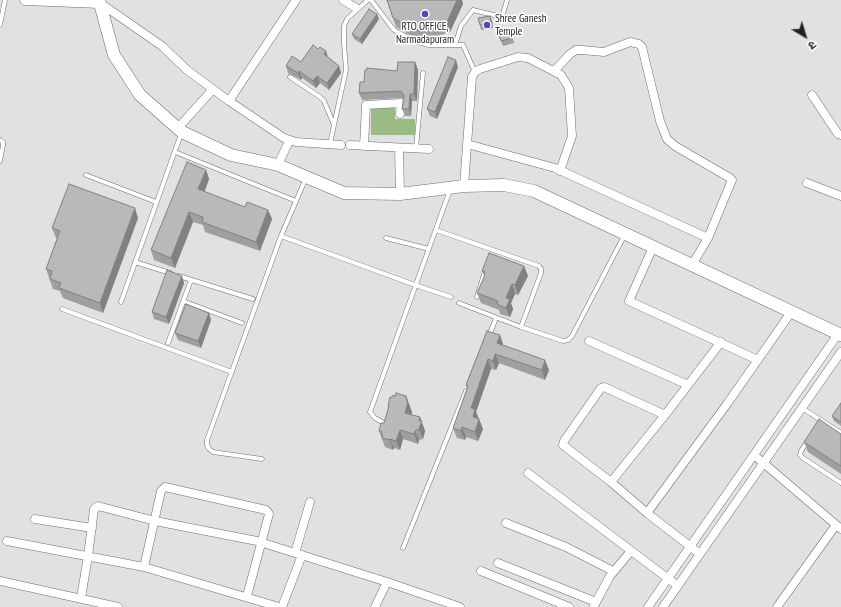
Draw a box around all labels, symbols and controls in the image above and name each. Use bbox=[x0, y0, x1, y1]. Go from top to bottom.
marker: RTO OFFICE, Narmadapuram bbox=[420, 9, 430, 19]
place label: Shree Ganesh Temple bbox=[495, 12, 547, 38]
north arrow bbox=[785, 16, 825, 56]
place label: RTO OFFICE, Narmadapuram bbox=[396, 20, 454, 46]
marker: Shree Ganesh Temple bbox=[482, 20, 492, 30]
text: उ bbox=[806, 38, 819, 53]

